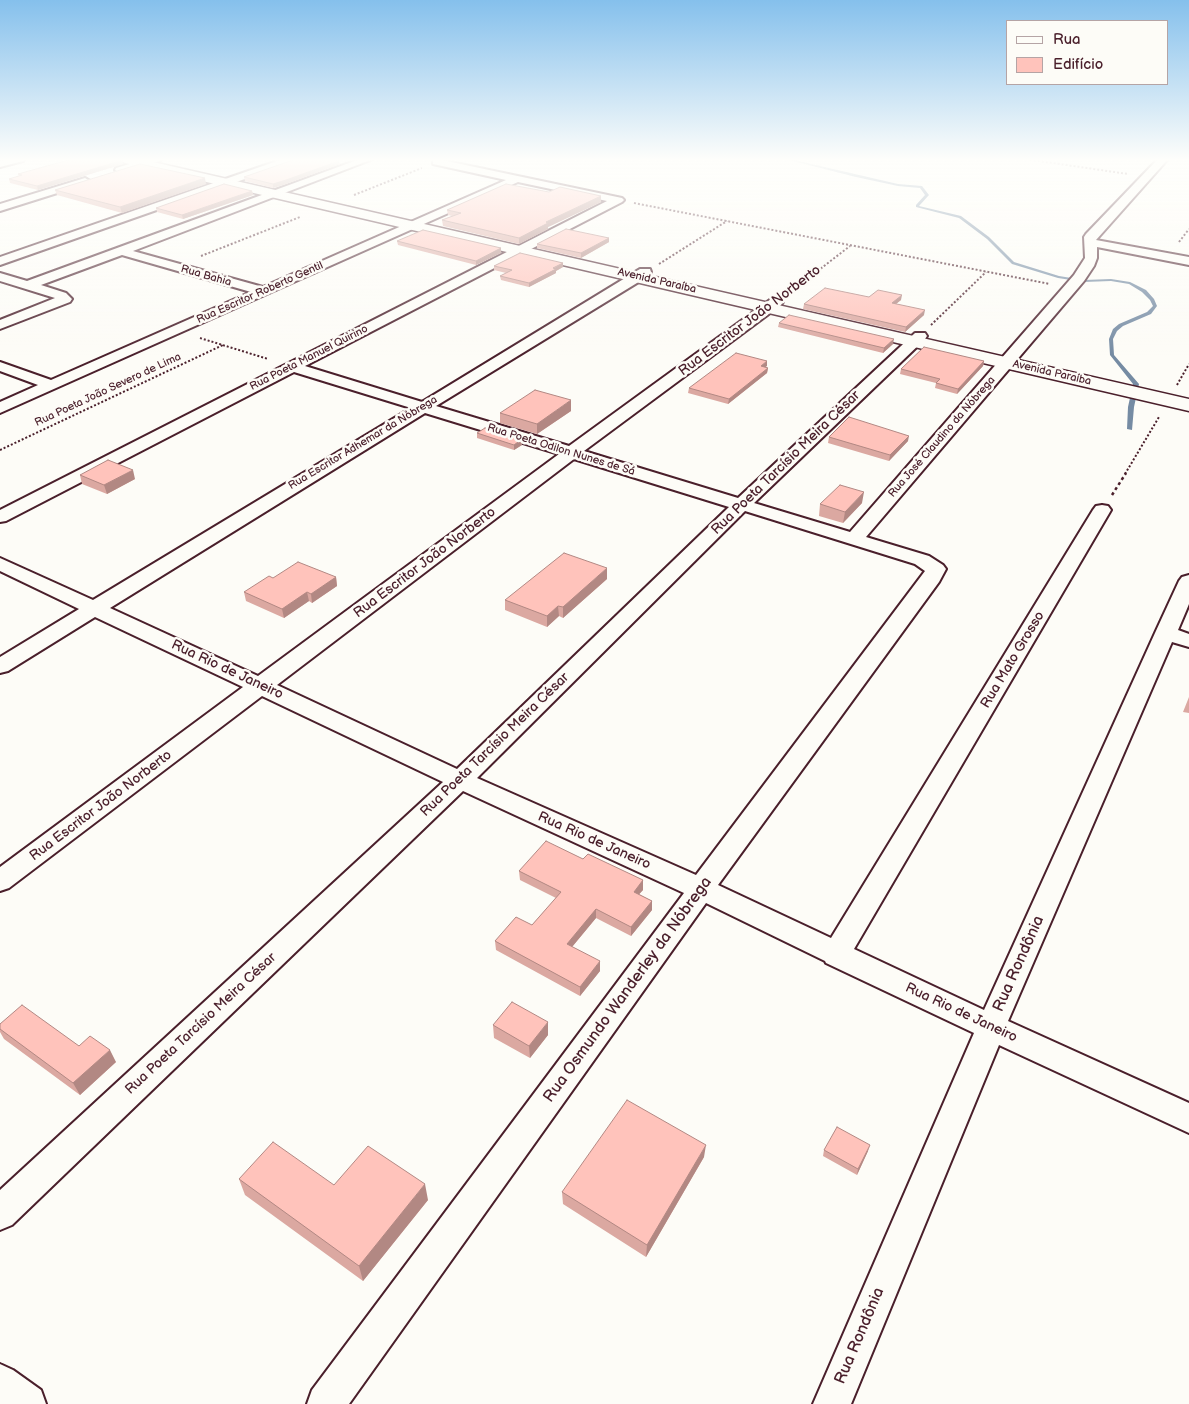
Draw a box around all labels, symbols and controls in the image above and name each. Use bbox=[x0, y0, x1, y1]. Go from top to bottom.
legend bbox=[1006, 20, 1169, 85]
text: Rua bbox=[1053, 30, 1081, 49]
text: Edifício bbox=[1053, 55, 1103, 74]
street label: Rua Escritor Roberto Gentil bbox=[195, 259, 325, 327]
street label: Rua Escritor João Norberto bbox=[676, 262, 824, 380]
street label: Rua Bahia bbox=[179, 263, 233, 289]
street label: Avenida Paraíba bbox=[616, 266, 698, 296]
street label: Rua Poeta Manuel Quirino bbox=[248, 322, 370, 394]
street label: Rua Poeta João Severo de Lima bbox=[33, 350, 183, 430]
street label: Avenida Paraíba bbox=[1011, 358, 1093, 388]
street label: Rua José Claudino da Nóbrega bbox=[886, 374, 998, 500]
street label: Rua Poeta Tarcísio Meira César bbox=[708, 387, 864, 539]
street label: Rua Escritor Adhemar da Nóbrega bbox=[286, 393, 440, 493]
street label: Rua Poeta Odilon Nunes de Sá bbox=[486, 421, 636, 479]
street label: Rua Escritor João Norberto bbox=[351, 504, 499, 622]
street label: Rua Mato Grosso bbox=[977, 608, 1049, 712]
street label: Rua Rio de Janeiro bbox=[168, 637, 286, 703]
street label: Rua Poeta Tarcísio Meira César bbox=[417, 669, 573, 821]
street label: Rua Escritor João Norberto bbox=[27, 747, 175, 865]
street label: Rua Rio de Janeiro bbox=[535, 809, 653, 873]
street label: Rua Osmundo Wanderley da Nóbrega bbox=[540, 874, 716, 1106]
street label: Rua Rondônia bbox=[989, 913, 1049, 1015]
street label: Rua Poeta Tarcísio Meira César bbox=[122, 950, 280, 1098]
street label: Rua Rio de Janeiro bbox=[902, 980, 1020, 1046]
street label: Rua Rondônia bbox=[831, 1285, 889, 1387]

